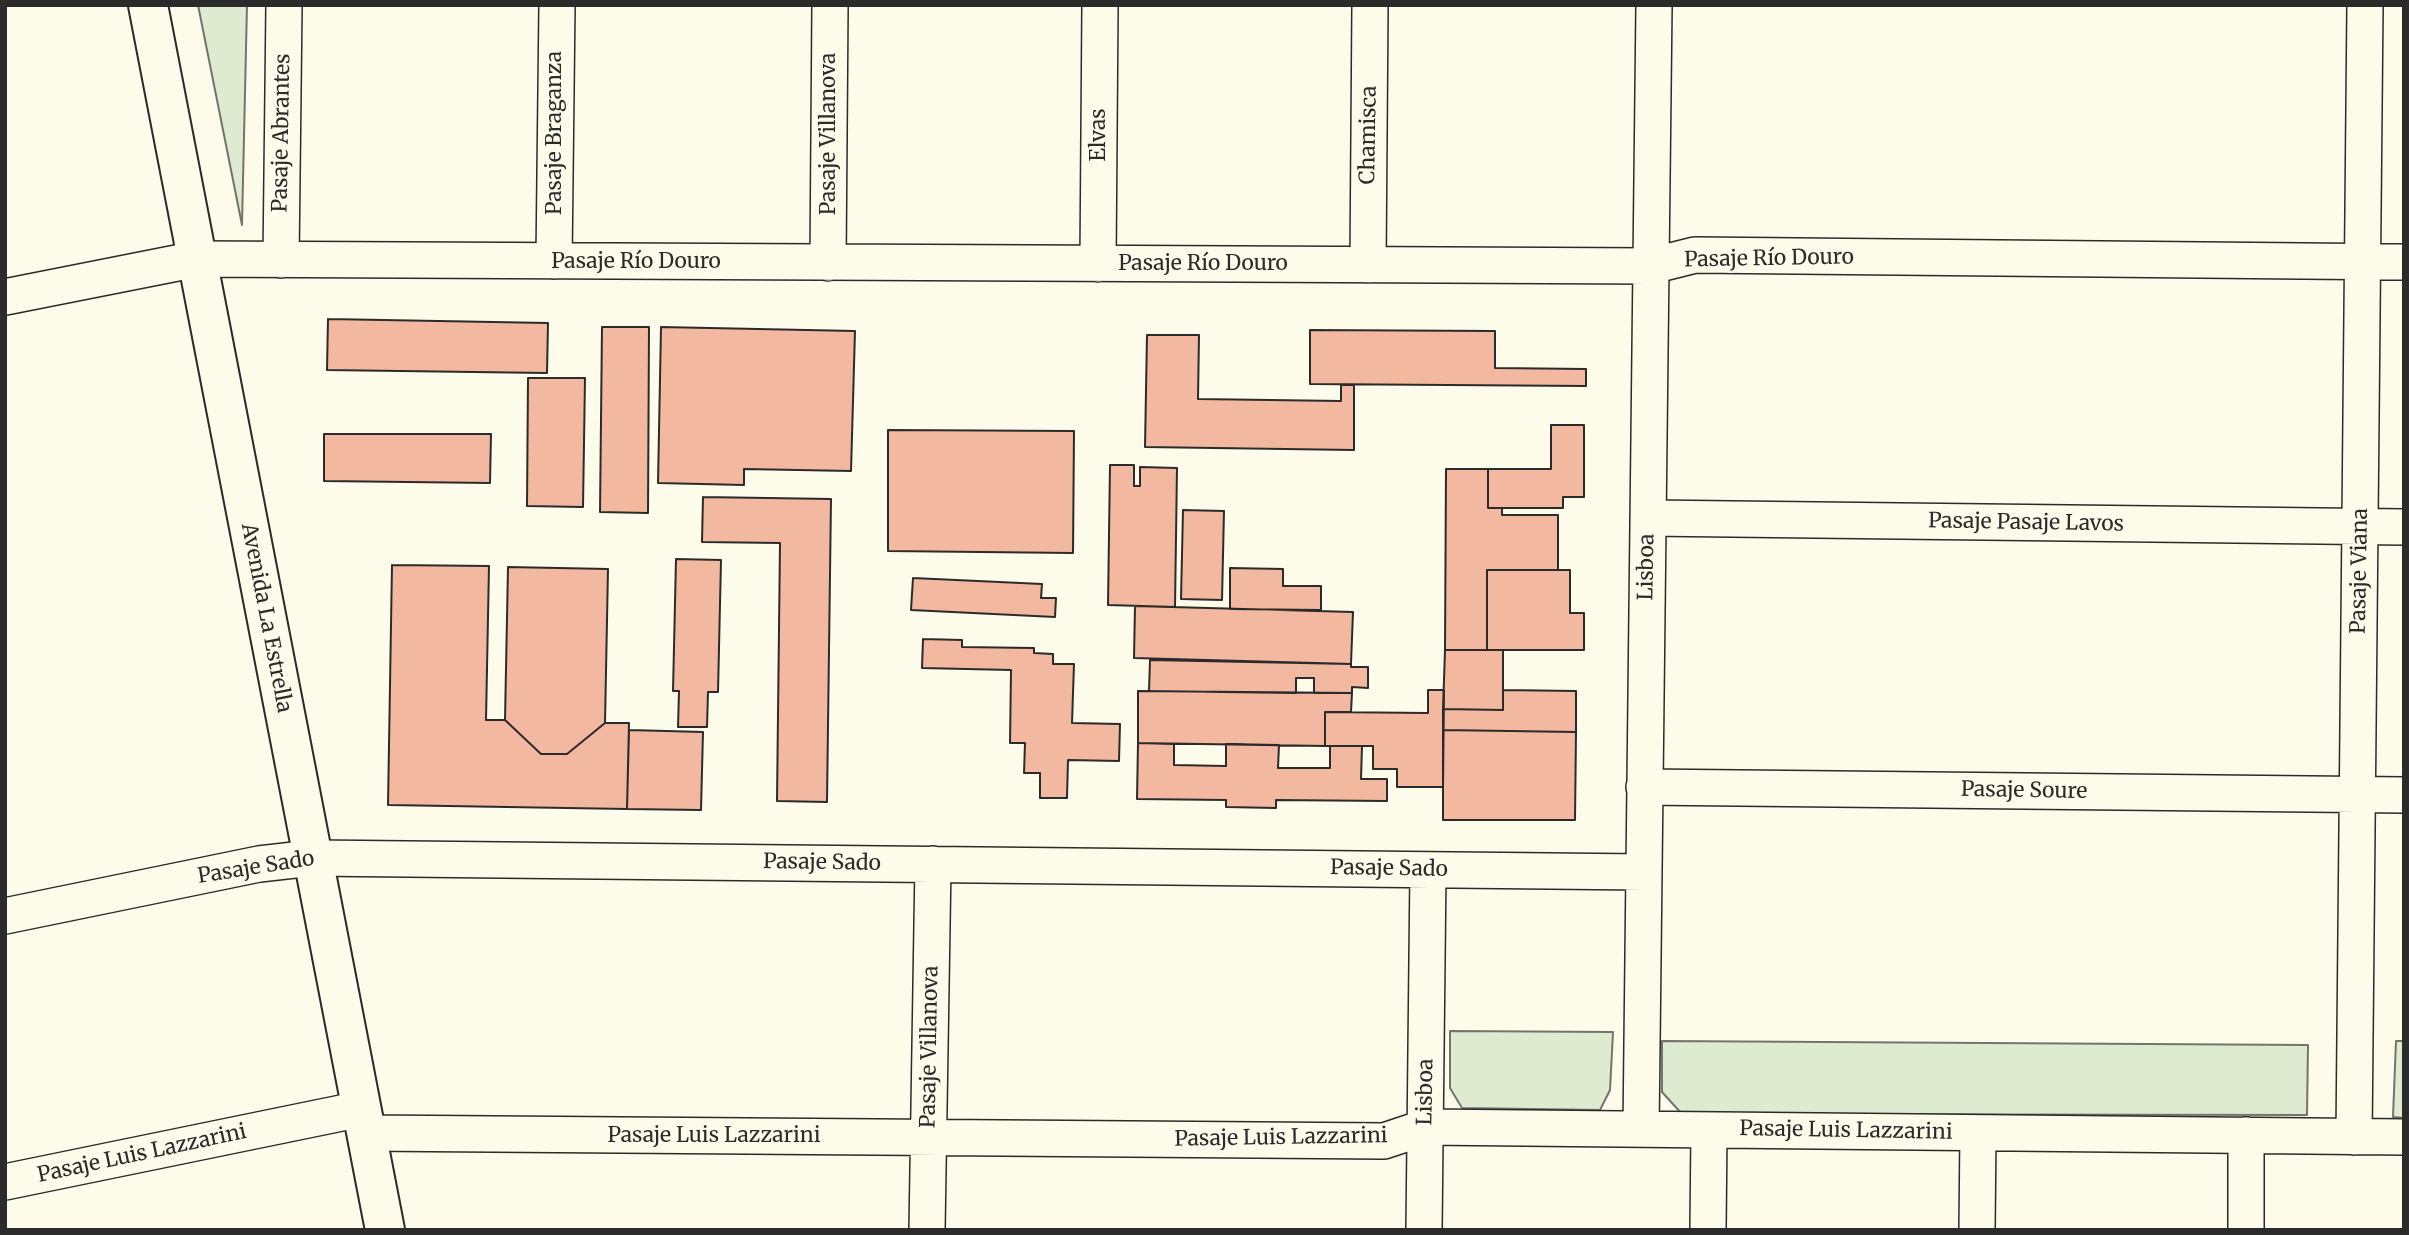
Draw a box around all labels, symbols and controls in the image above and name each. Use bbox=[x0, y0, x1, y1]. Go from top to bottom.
street label: Pasaje Braganza bbox=[542, 51, 568, 215]
street label: Pasaje Abrantes bbox=[268, 53, 296, 213]
street label: Pasaje Villanova bbox=[816, 53, 842, 215]
street label: Chamisca bbox=[1356, 85, 1382, 185]
street label: Elvas bbox=[1086, 108, 1112, 162]
street label: Pasaje Río Douro bbox=[1684, 245, 1854, 273]
street label: Pasaje Río Douro bbox=[551, 249, 721, 275]
street label: Pasaje Río Douro bbox=[1118, 251, 1288, 277]
street label: Pasaje Viana bbox=[2346, 508, 2374, 634]
street label: Pasaje Pasaje Lavos bbox=[1928, 509, 2124, 537]
street label: Avenida La Estrella bbox=[235, 521, 297, 715]
street label: Lisboa bbox=[1634, 533, 1660, 601]
street label: Pasaje Soure bbox=[1961, 777, 2087, 805]
street label: Pasaje Sado bbox=[196, 846, 316, 890]
street label: Pasaje Sado bbox=[763, 849, 881, 877]
street label: Pasaje Sado bbox=[1330, 855, 1448, 883]
street label: Pasaje Villanova bbox=[916, 966, 944, 1128]
street label: Lisboa bbox=[1413, 1058, 1439, 1126]
street label: Pasaje Luis Lazzarini bbox=[1739, 1117, 1953, 1145]
street label: Pasaje Luis Lazzarini bbox=[35, 1120, 249, 1188]
street label: Pasaje Luis Lazzarini bbox=[607, 1123, 821, 1149]
street label: Pasaje Luis Lazzarini bbox=[1174, 1124, 1388, 1152]

